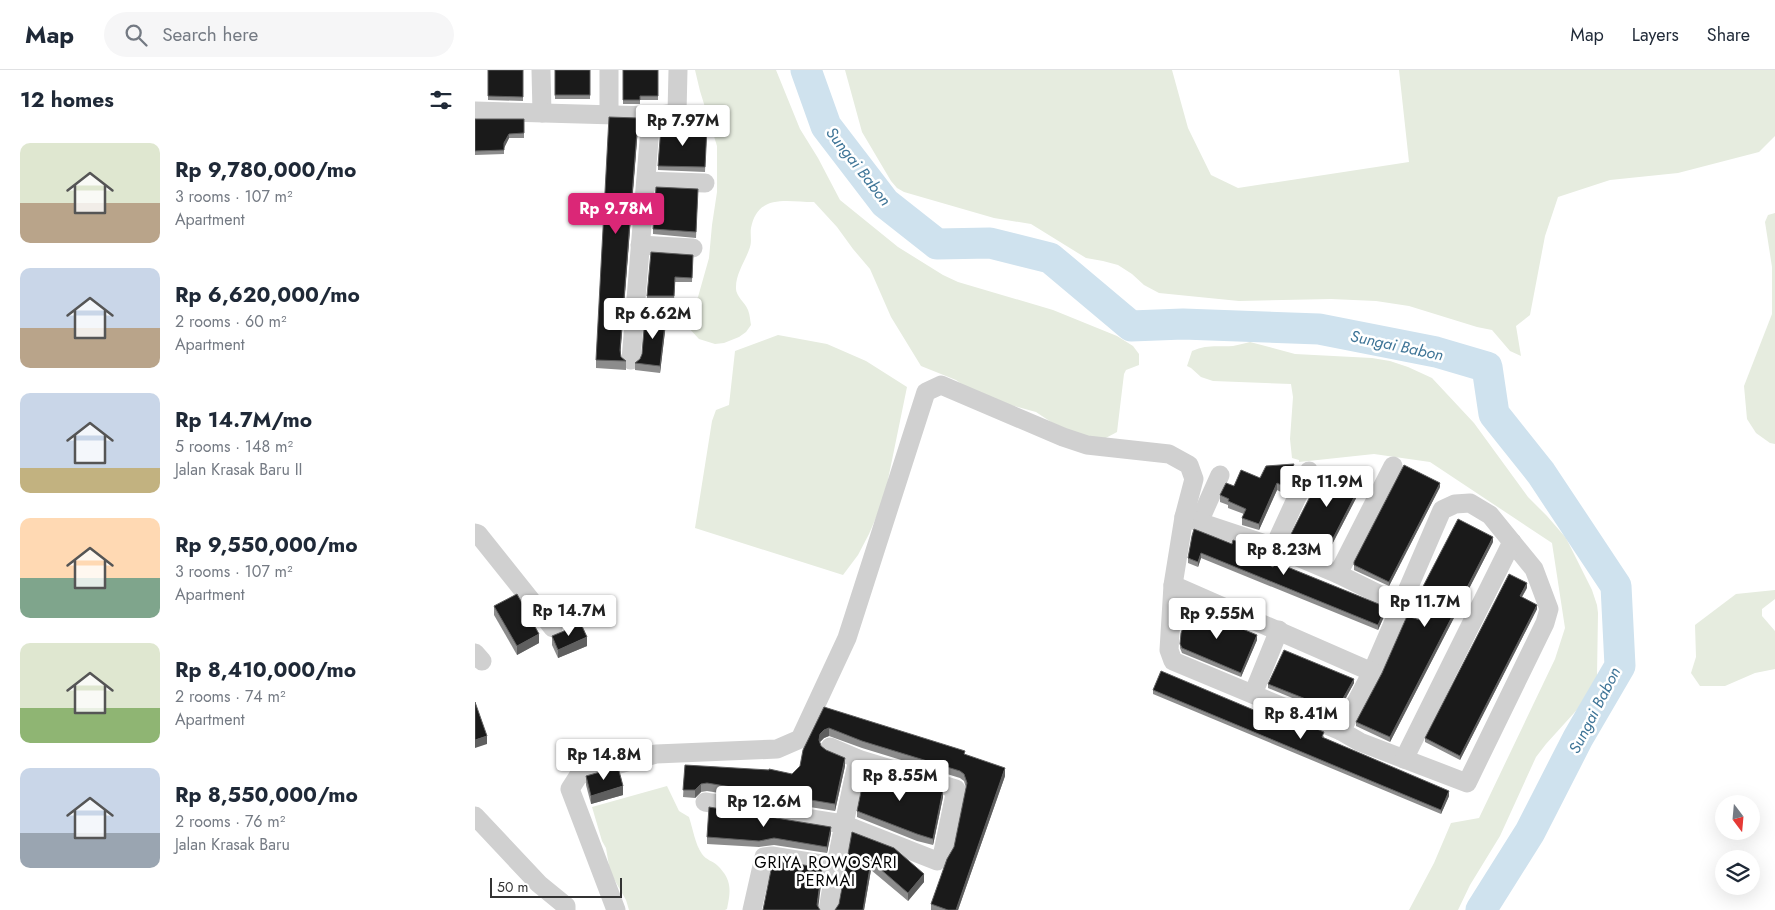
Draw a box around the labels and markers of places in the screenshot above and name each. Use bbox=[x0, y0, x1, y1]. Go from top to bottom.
pin: Rp 7.97M bbox=[631, 104, 735, 147]
pin: Rp 9.78M bbox=[564, 192, 668, 235]
pin: Rp 6.62M bbox=[601, 298, 705, 340]
pin: Rp 11.9M bbox=[1275, 466, 1379, 508]
pin: Rp 8.23M bbox=[1232, 534, 1336, 576]
pin: Rp 11.7M bbox=[1373, 586, 1477, 628]
pin: Rp 14.7M bbox=[517, 594, 621, 637]
pin: Rp 9.55M bbox=[1165, 598, 1269, 640]
pin: Rp 8.41M bbox=[1249, 698, 1353, 740]
pin: Rp 14.8M bbox=[552, 738, 656, 781]
pin: Rp 8.55M bbox=[848, 760, 952, 802]
pin: Rp 12.6M bbox=[712, 786, 816, 828]

